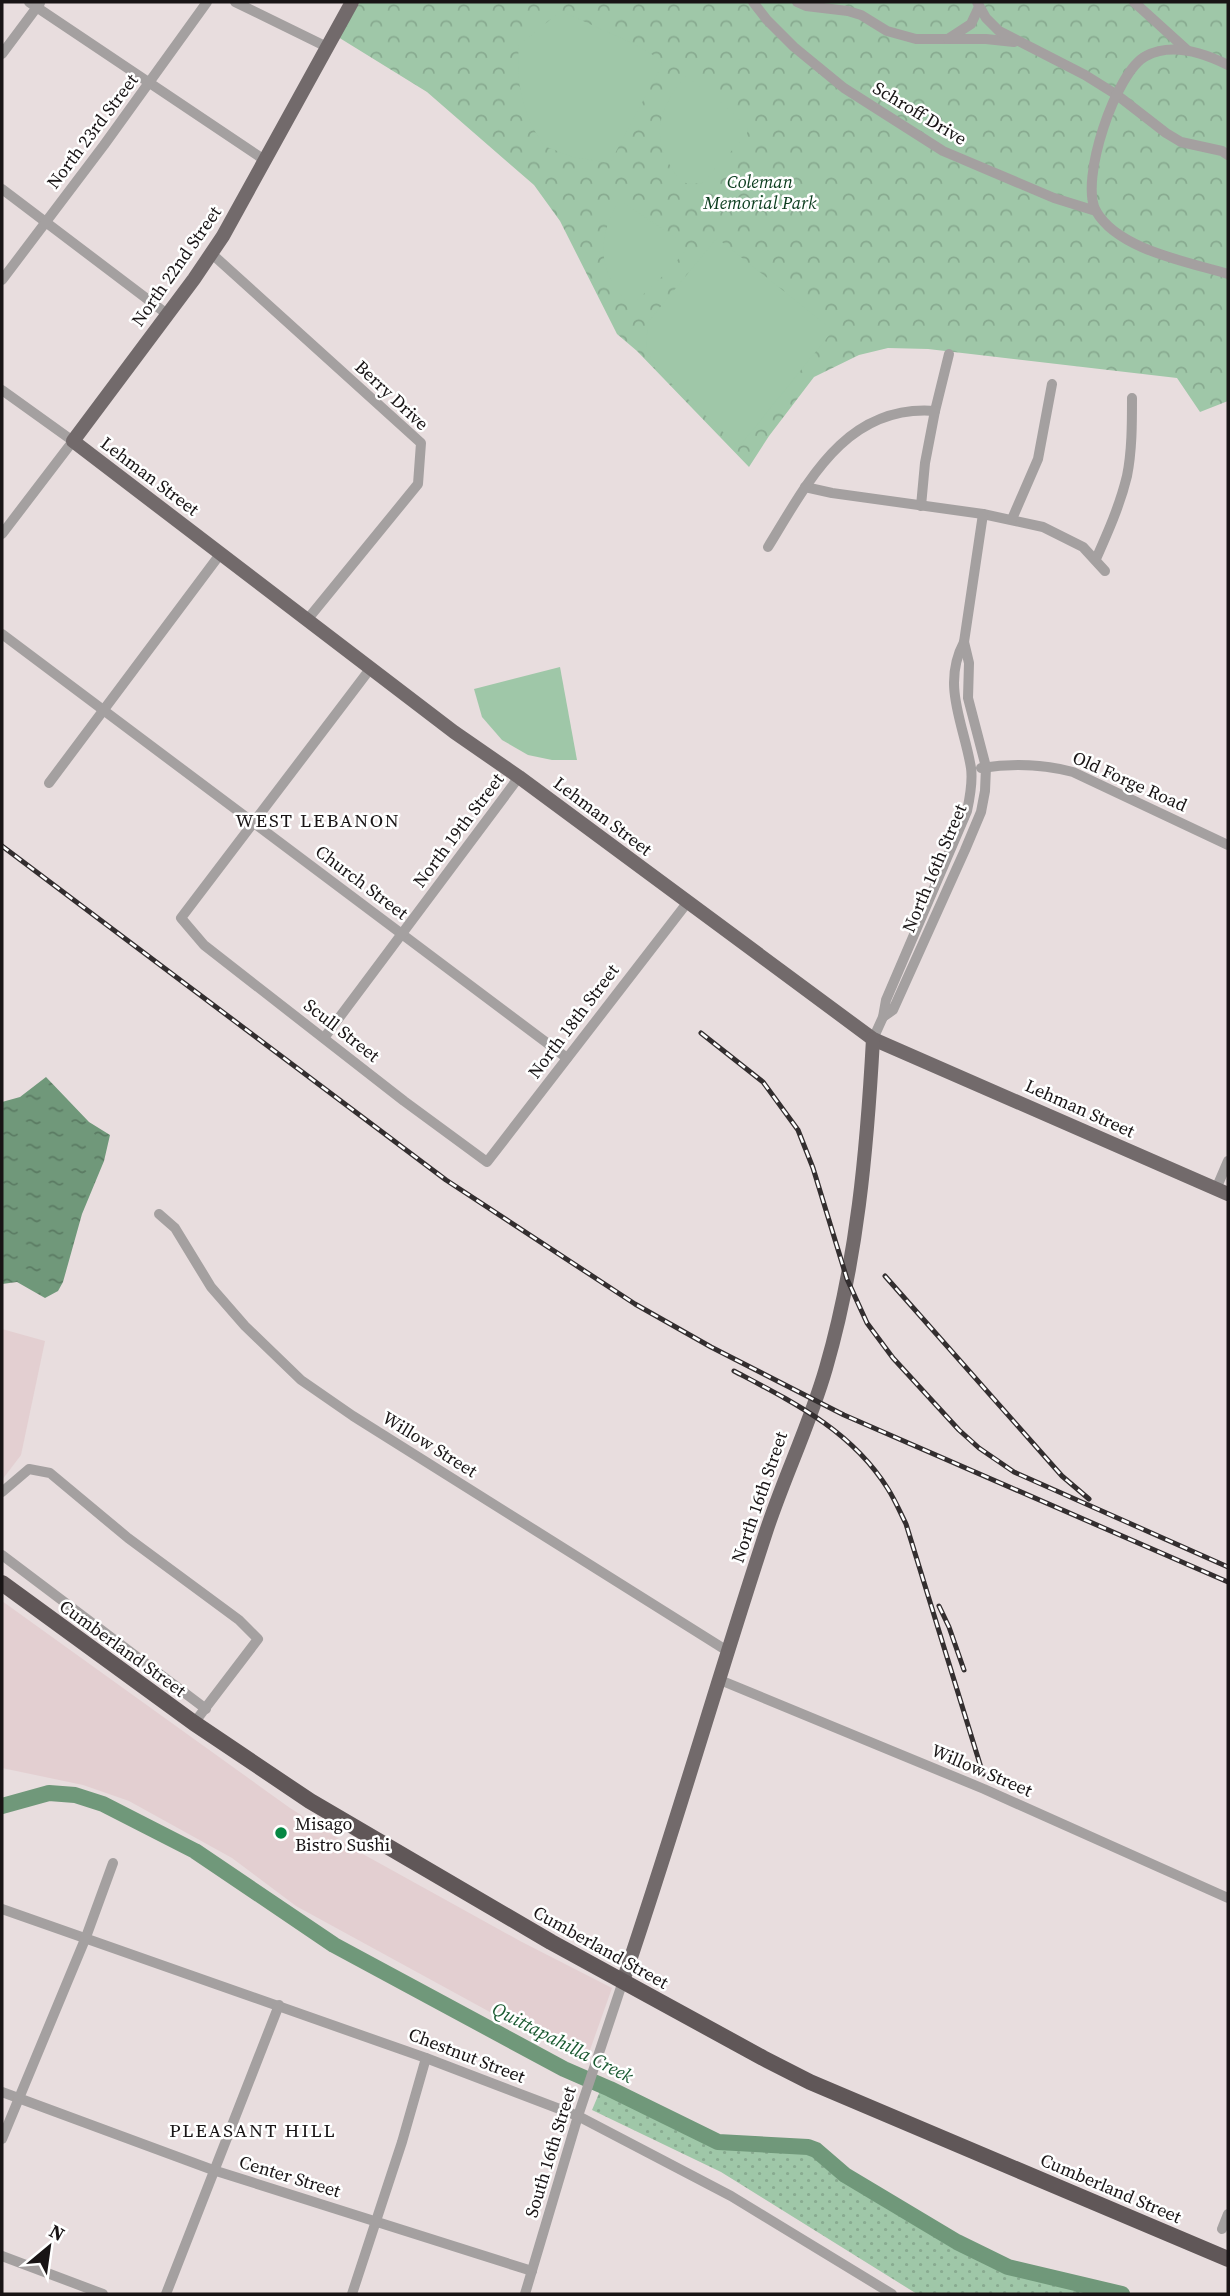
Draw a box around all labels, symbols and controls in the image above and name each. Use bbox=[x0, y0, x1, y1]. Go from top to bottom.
street label: North 23rd Street bbox=[40, 68, 144, 194]
street label: Schroff Drive bbox=[868, 75, 972, 151]
park label: Coleman Memorial Park bbox=[703, 169, 817, 215]
street label: North 22nd Street bbox=[125, 201, 227, 331]
street label: Berry Drive bbox=[350, 354, 434, 436]
street label: Lehman Street bbox=[96, 431, 205, 521]
street label: Old Forge Road bbox=[1069, 745, 1191, 817]
street label: North 19th Street bbox=[407, 768, 509, 892]
street label: Lehman Street bbox=[549, 771, 658, 861]
street label: North 16th Street bbox=[896, 800, 972, 936]
district label: WEST LEBANON bbox=[235, 807, 401, 833]
street label: Church Street bbox=[310, 839, 414, 925]
street label: North 18th Street bbox=[522, 959, 624, 1083]
street label: Scull Street bbox=[299, 992, 385, 1068]
street label: Lehman Street bbox=[1021, 1073, 1139, 1143]
street label: Willow Street bbox=[378, 1405, 482, 1483]
street label: North 16th Street bbox=[725, 1428, 793, 1566]
street label: Cumberland Street bbox=[55, 1594, 192, 1703]
street label: Willow Street bbox=[928, 1738, 1036, 1803]
place label: Misago Bistro Sushi bbox=[295, 1811, 390, 1857]
marker: Misago Bistro Sushi bbox=[273, 1825, 289, 1841]
street label: Cumberland Street bbox=[529, 1899, 673, 1995]
water label: Quittapahilla Creek bbox=[488, 1995, 638, 2089]
street label: Chestnut Street bbox=[405, 2021, 529, 2089]
street label: South 16th Street bbox=[518, 2083, 582, 2221]
district label: PLEASANT HILL bbox=[169, 2117, 337, 2143]
street label: Cumberland Street bbox=[1037, 2147, 1186, 2229]
street label: Center Street bbox=[236, 2149, 344, 2203]
north arrow bbox=[14, 2212, 84, 2282]
text: N bbox=[45, 2217, 70, 2247]

